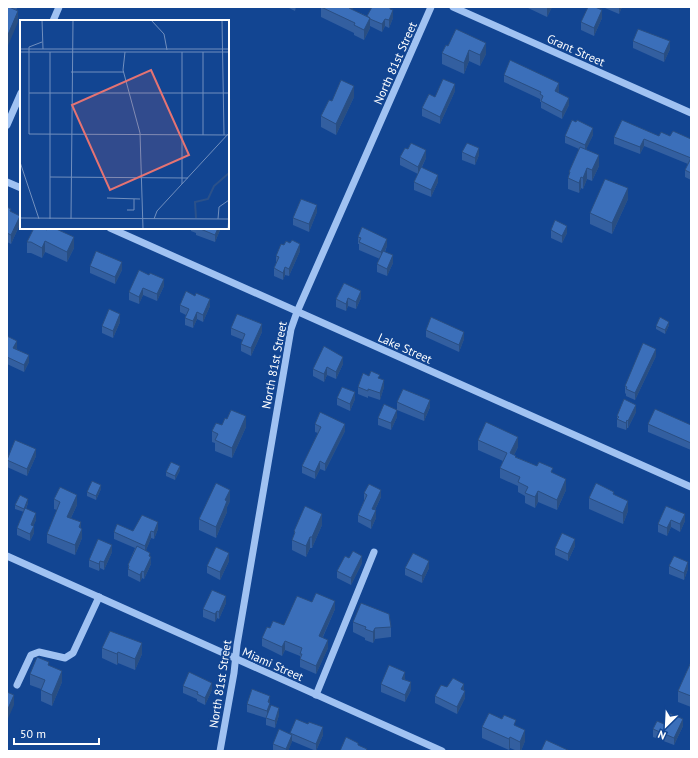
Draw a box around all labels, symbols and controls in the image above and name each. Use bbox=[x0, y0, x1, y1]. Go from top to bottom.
street label: North 81st Street bbox=[370, 19, 420, 107]
inset map bbox=[20, 20, 229, 229]
street label: Grant Street bbox=[545, 31, 607, 69]
street label: North 81st Street bbox=[258, 320, 290, 410]
street label: Lake Street bbox=[376, 329, 434, 367]
street label: North 81st Street bbox=[206, 639, 234, 729]
street label: Miami Street bbox=[240, 644, 306, 684]
north arrow bbox=[646, 706, 686, 746]
scale bar bbox=[14, 720, 99, 746]
text: 50 m bbox=[20, 726, 46, 741]
text: N bbox=[656, 727, 668, 743]

